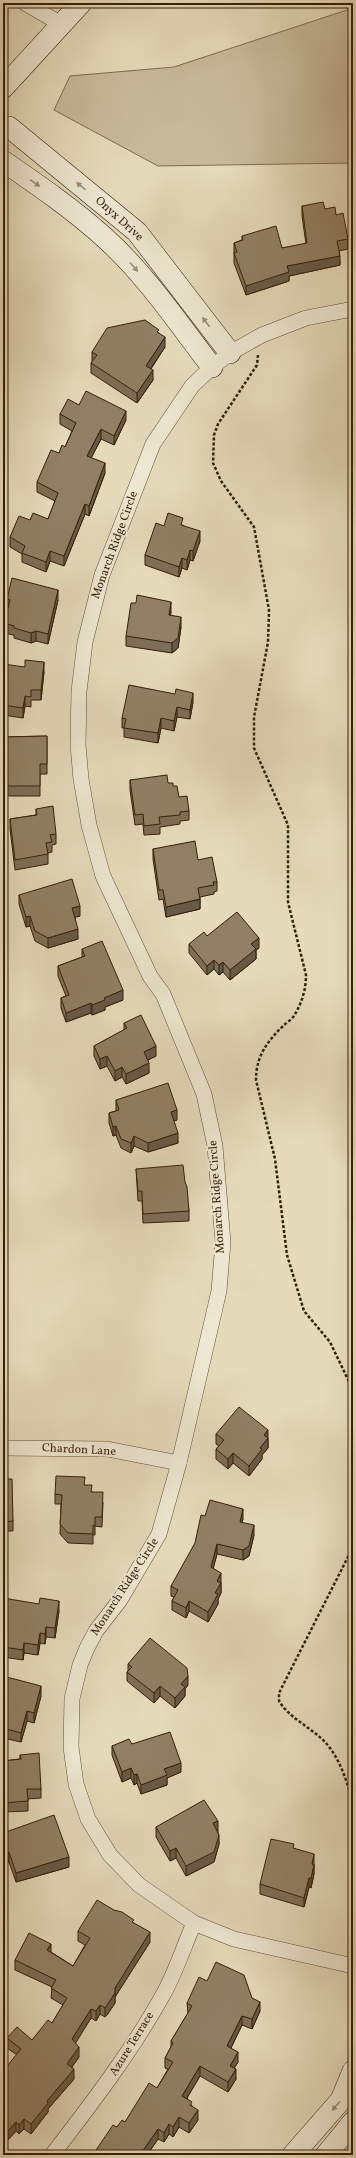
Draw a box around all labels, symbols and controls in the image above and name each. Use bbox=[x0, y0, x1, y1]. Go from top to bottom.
one-way arrow bbox=[29, 179, 40, 187]
one-way arrow bbox=[76, 181, 87, 190]
street label: Onyx Drive bbox=[91, 193, 147, 245]
one-way arrow bbox=[129, 262, 138, 273]
one-way arrow bbox=[202, 317, 210, 328]
street label: Monarch Ridge Circle bbox=[88, 489, 142, 601]
street label: Monarch Ridge Circle bbox=[205, 1139, 229, 1254]
street label: Chardon Lane bbox=[41, 1440, 117, 1460]
street label: Monarch Ridge Circle bbox=[87, 1535, 163, 1639]
street label: Azure Terrace bbox=[106, 2009, 158, 2079]
one-way arrow bbox=[331, 2101, 340, 2111]

